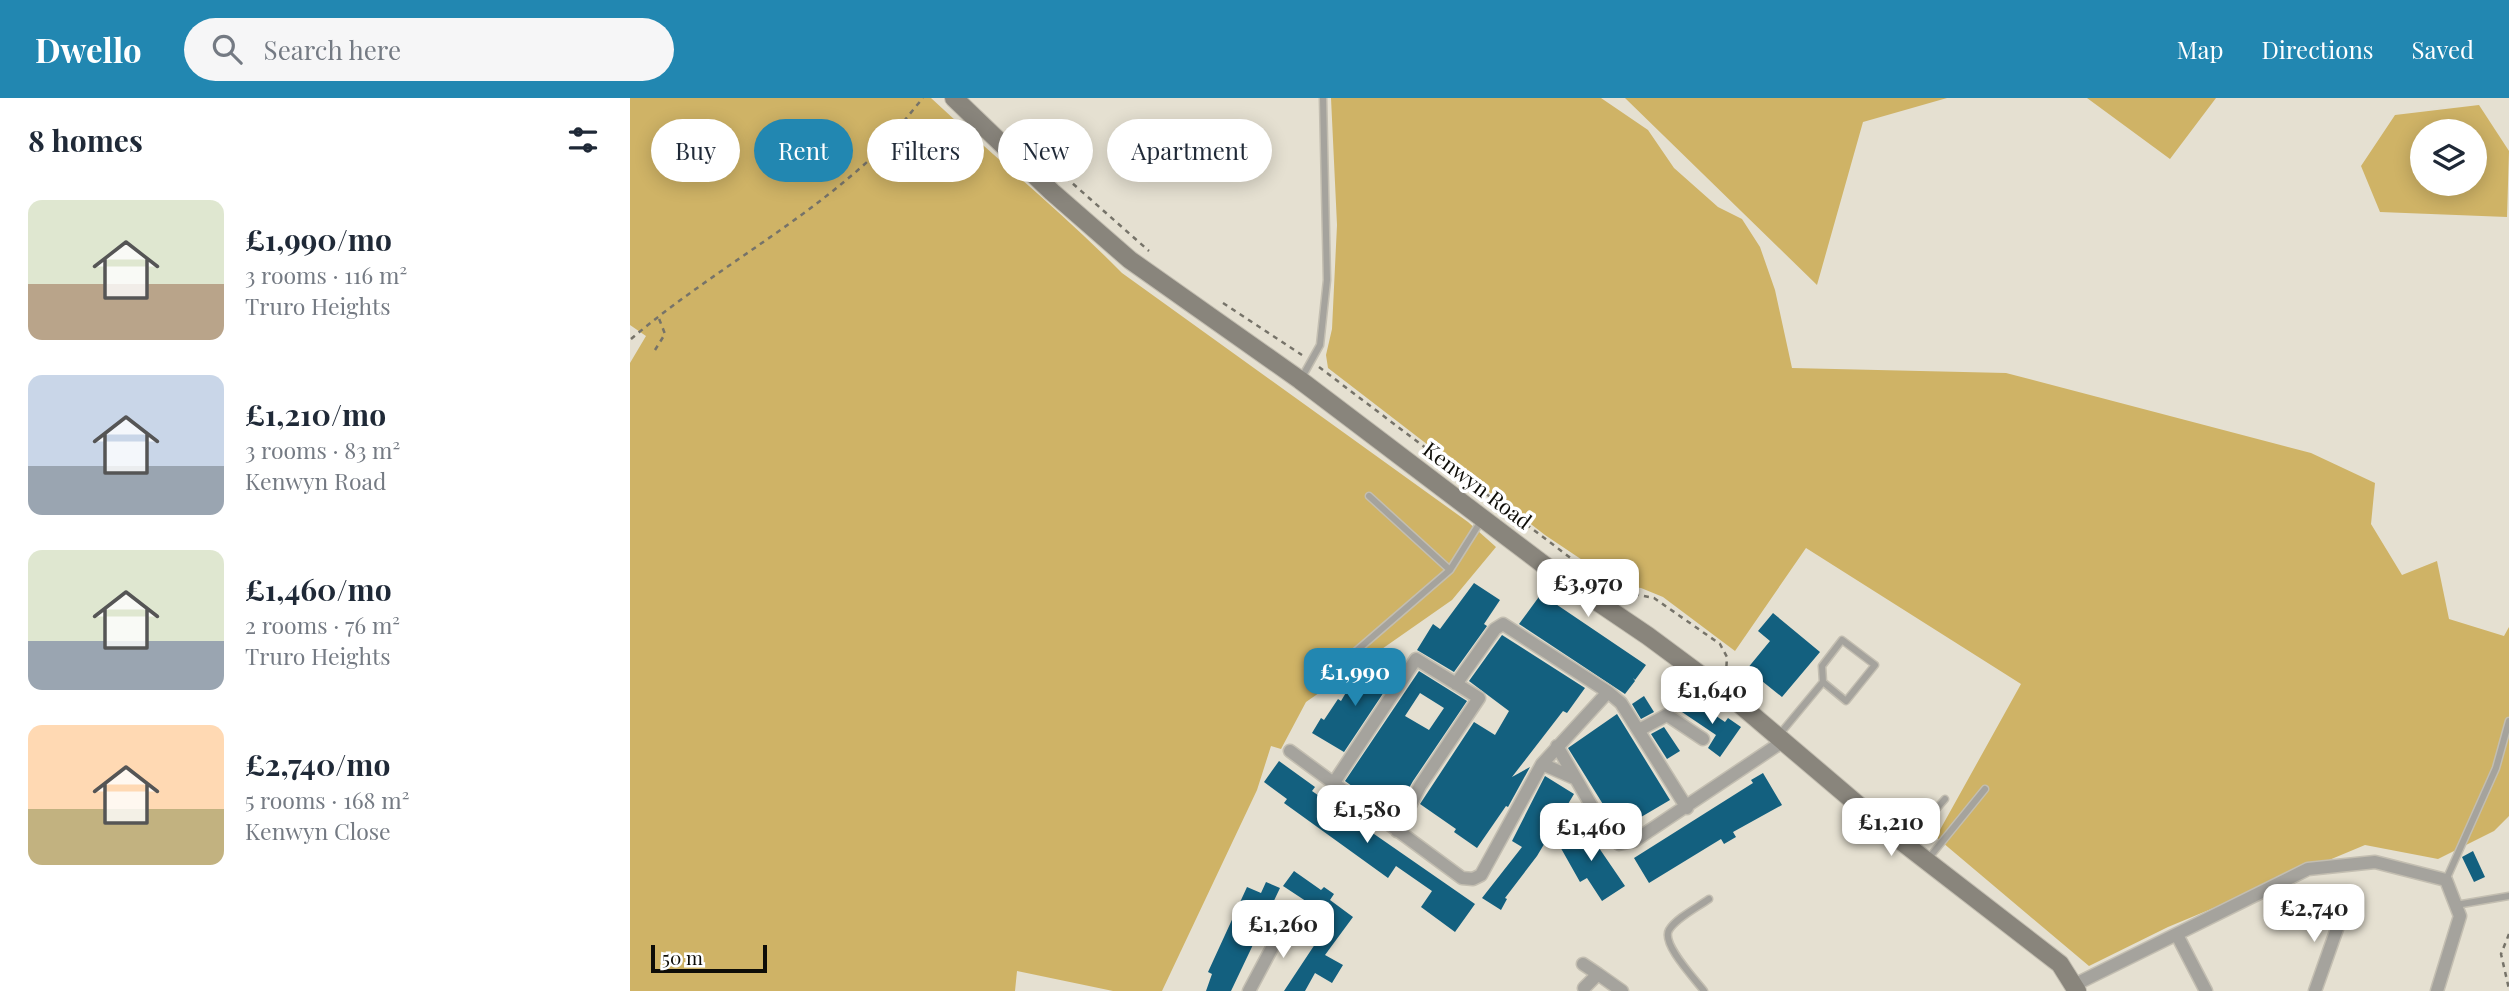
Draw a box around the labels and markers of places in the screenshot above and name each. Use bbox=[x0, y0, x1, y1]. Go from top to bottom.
pin: £3,970 bbox=[1531, 560, 1645, 619]
pin: £1,990 bbox=[1298, 648, 1412, 708]
pin: £1,640 bbox=[1655, 666, 1769, 726]
pin: £1,580 bbox=[1310, 786, 1424, 845]
pin: £1,210 bbox=[1834, 798, 1948, 858]
pin: £1,460 bbox=[1534, 804, 1648, 863]
pin: £2,740 bbox=[2257, 884, 2371, 944]
pin: £1,260 bbox=[1226, 900, 1340, 960]

